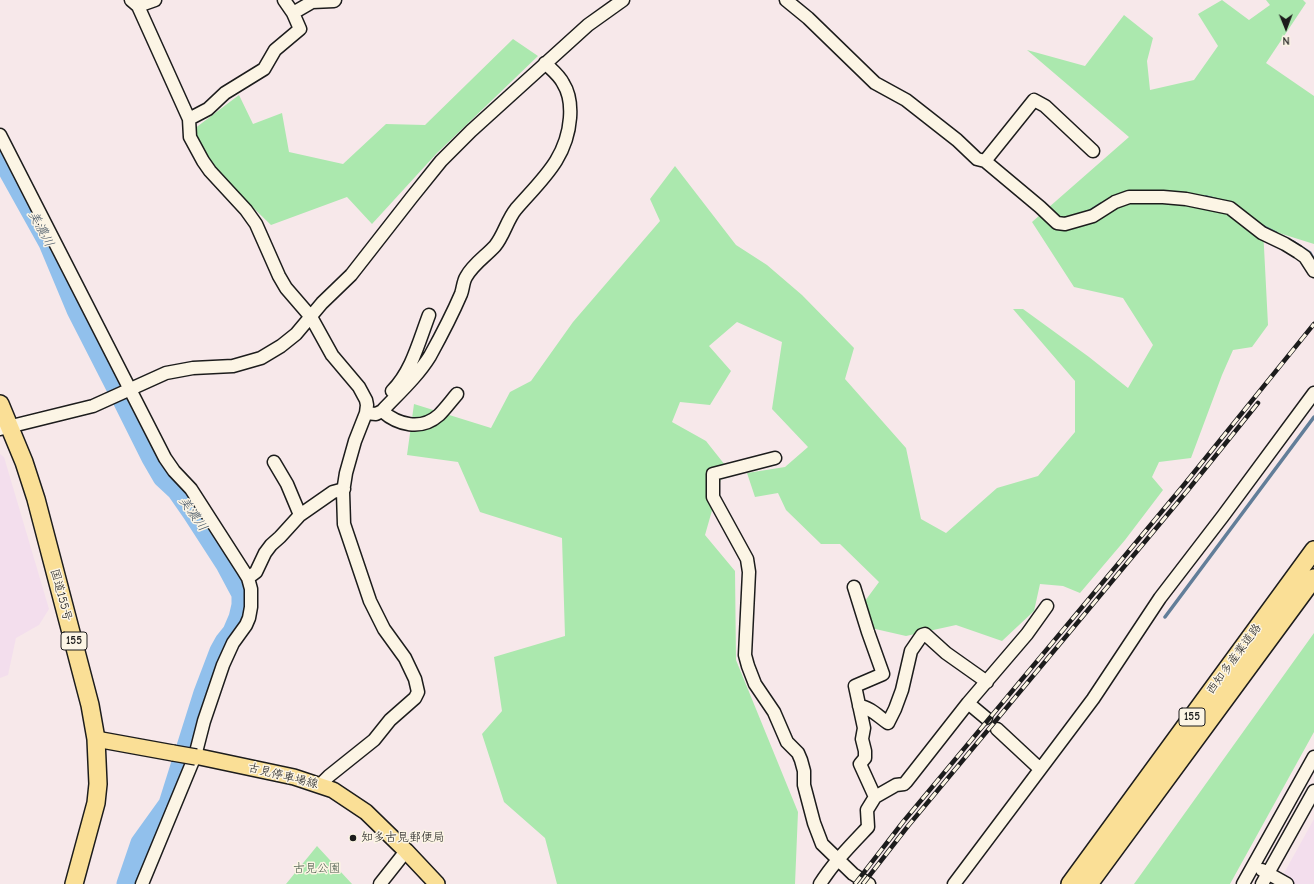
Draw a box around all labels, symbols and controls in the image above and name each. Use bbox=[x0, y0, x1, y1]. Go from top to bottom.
north arrow bbox=[1266, 8, 1306, 48]
text: N bbox=[1283, 34, 1290, 47]
water label: 美濃川 bbox=[25, 208, 57, 250]
water label: 美濃川 bbox=[175, 494, 211, 534]
street label: 国道155号 bbox=[47, 567, 75, 623]
street label: 西知多産業道路 bbox=[1203, 621, 1265, 697]
road number: 155 bbox=[61, 632, 87, 650]
road number: 155 bbox=[1179, 708, 1205, 726]
street label: 古見停車場線 bbox=[246, 760, 320, 792]
place label: 知多古見郵便局 bbox=[361, 831, 445, 845]
marker: 知多古見郵便局 bbox=[348, 833, 358, 843]
park label: 古見公園 bbox=[293, 862, 341, 876]

